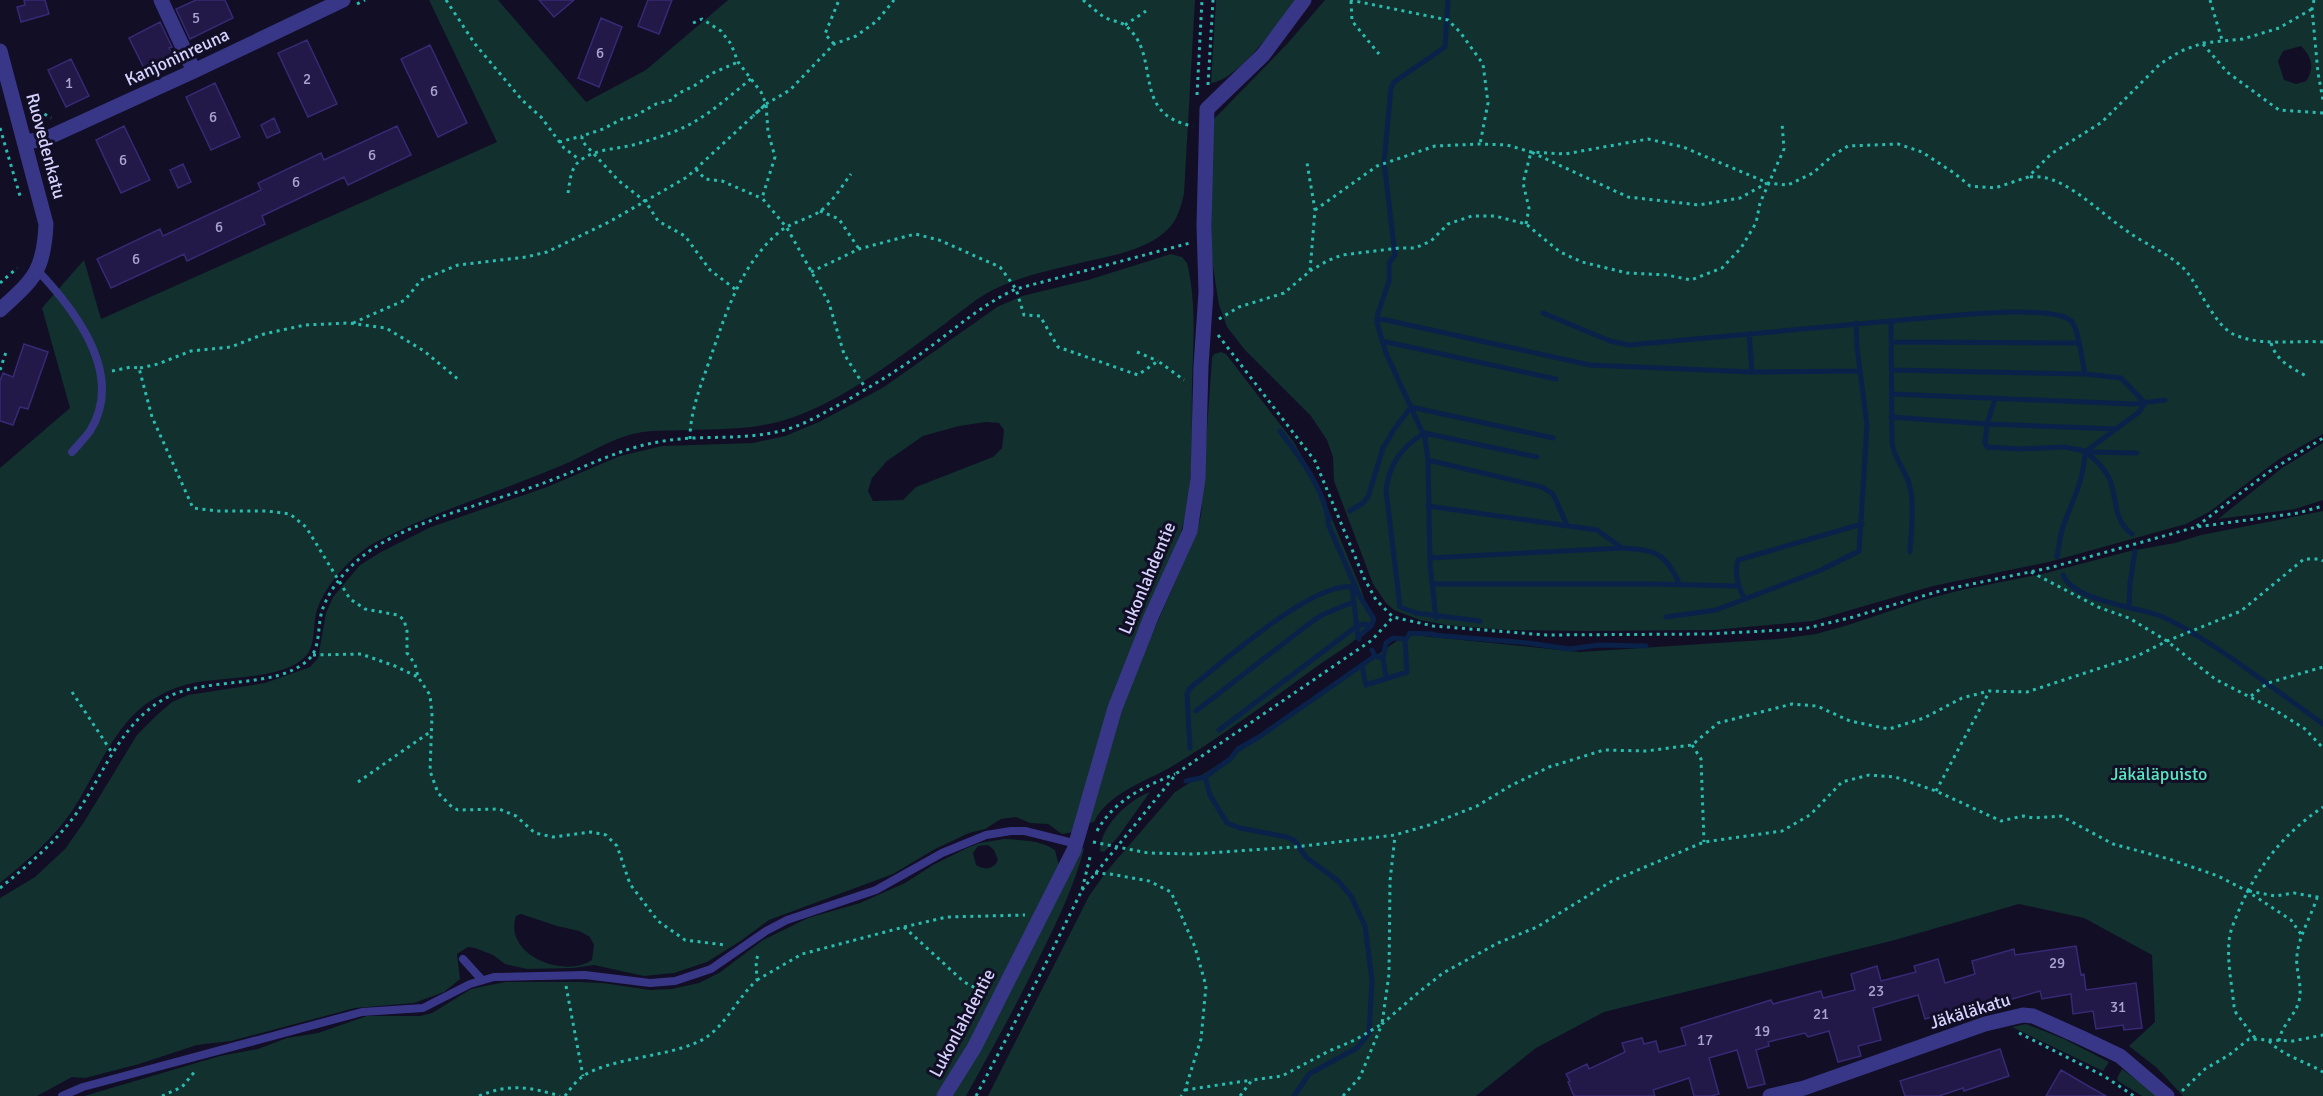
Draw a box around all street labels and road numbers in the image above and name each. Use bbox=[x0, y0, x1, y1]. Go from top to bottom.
street label: Kanjoninreuna bbox=[121, 23, 233, 91]
street label: Ruovedenkatu bbox=[21, 91, 71, 201]
street label: Lukonlahdentie bbox=[1114, 519, 1180, 637]
street label: Lukonlahdentie bbox=[924, 965, 1000, 1081]
street label: Jäkäläkatu bbox=[1927, 988, 2013, 1034]

